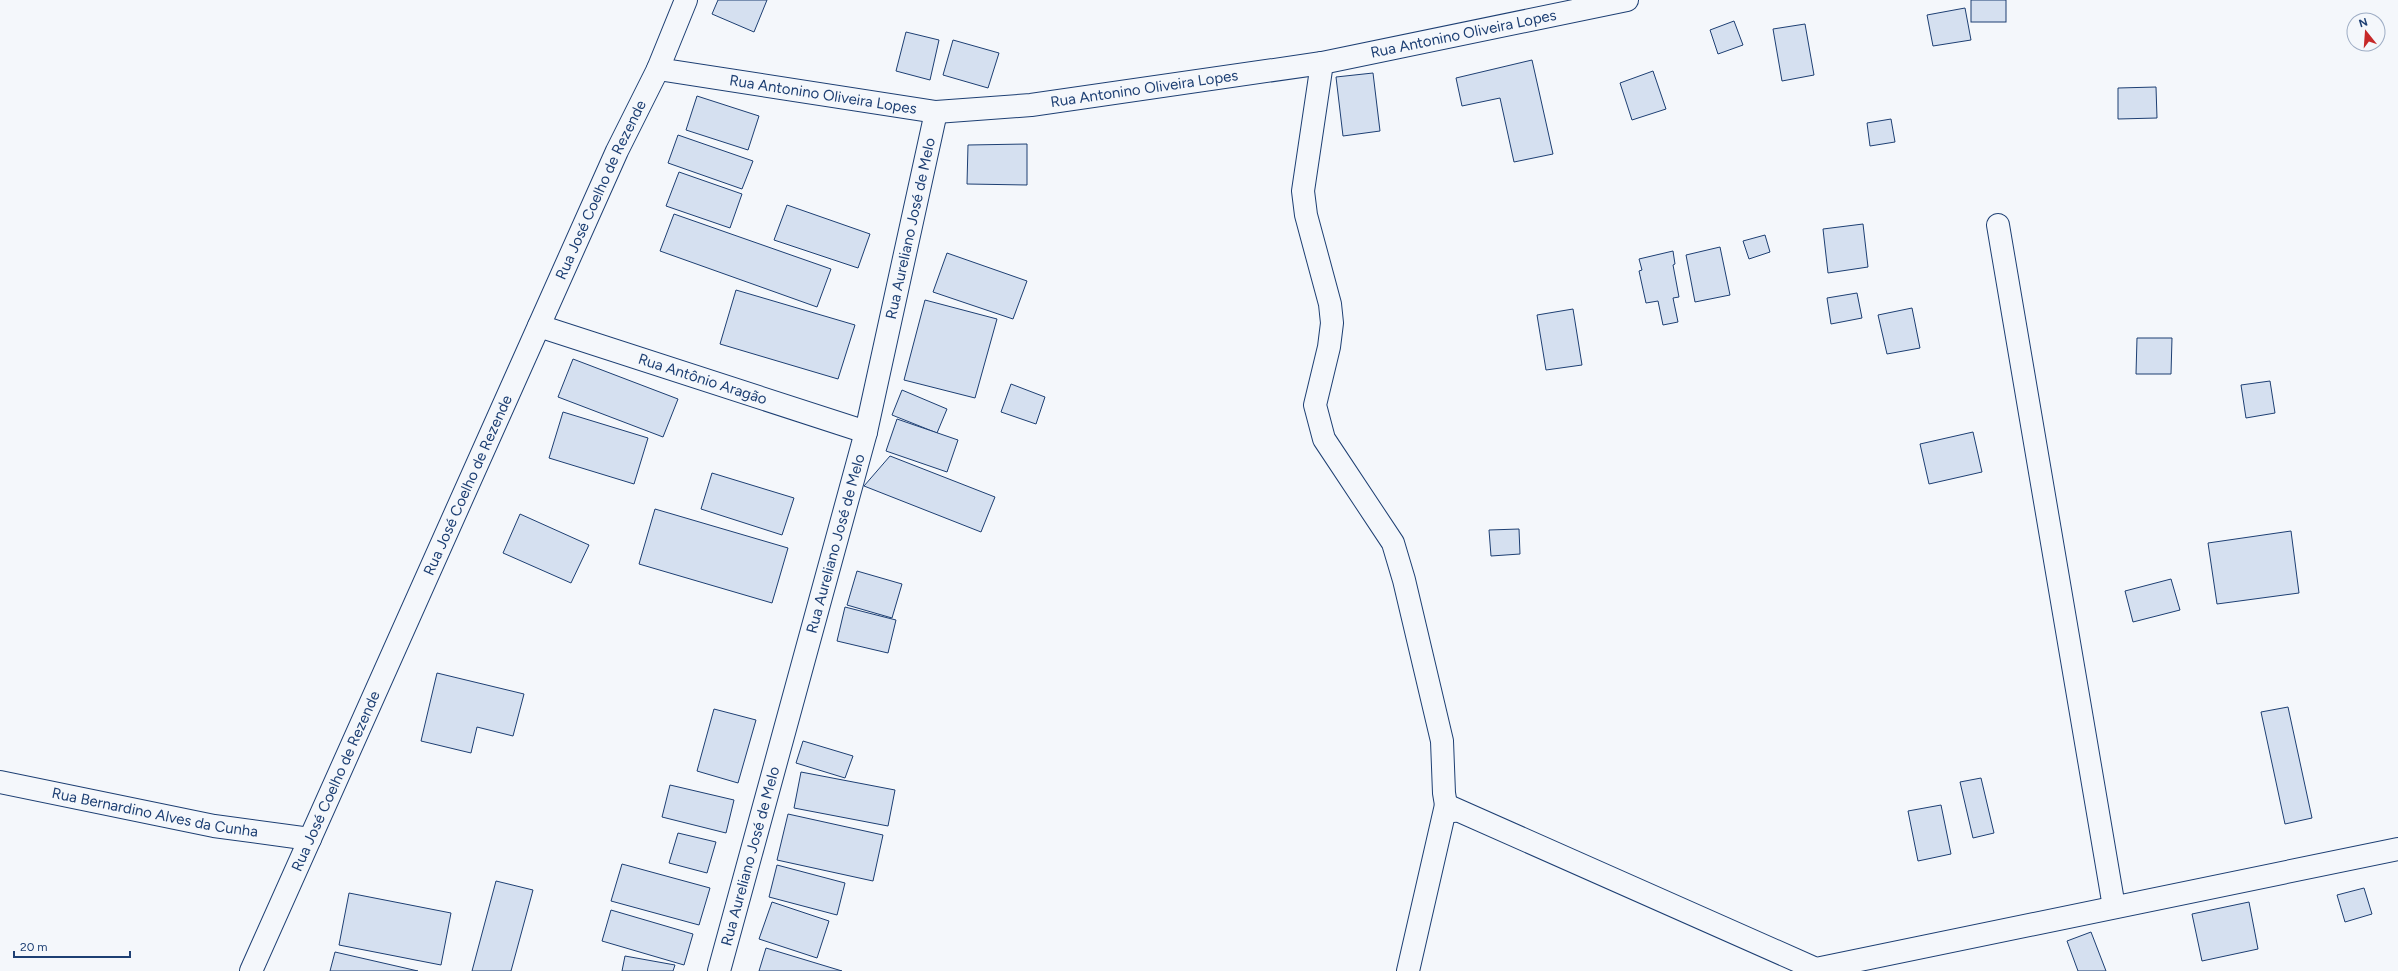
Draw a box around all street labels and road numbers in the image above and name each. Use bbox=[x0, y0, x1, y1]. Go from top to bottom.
street label: Rua Antonino Oliveira Lopes bbox=[1369, 6, 1558, 62]
street label: Rua Antonino Oliveira Lopes bbox=[1049, 66, 1239, 111]
street label: Rua Antonino Oliveira Lopes bbox=[728, 71, 918, 118]
street label: Rua José Coelho de Rezende bbox=[552, 97, 650, 282]
street label: Rua Aureliano José de Melo bbox=[882, 136, 939, 321]
street label: Rua Antônio Aragão bbox=[636, 350, 770, 408]
street label: Rua José Coelho de Rezende bbox=[420, 392, 516, 578]
street label: Rua Aureliano José de Melo bbox=[803, 452, 869, 635]
street label: Rua José Coelho de Rezende bbox=[288, 688, 384, 874]
street label: Rua Aureliano José de Melo bbox=[717, 764, 783, 948]
street label: Rua Bernardino Alves da Cunha bbox=[50, 784, 259, 841]

